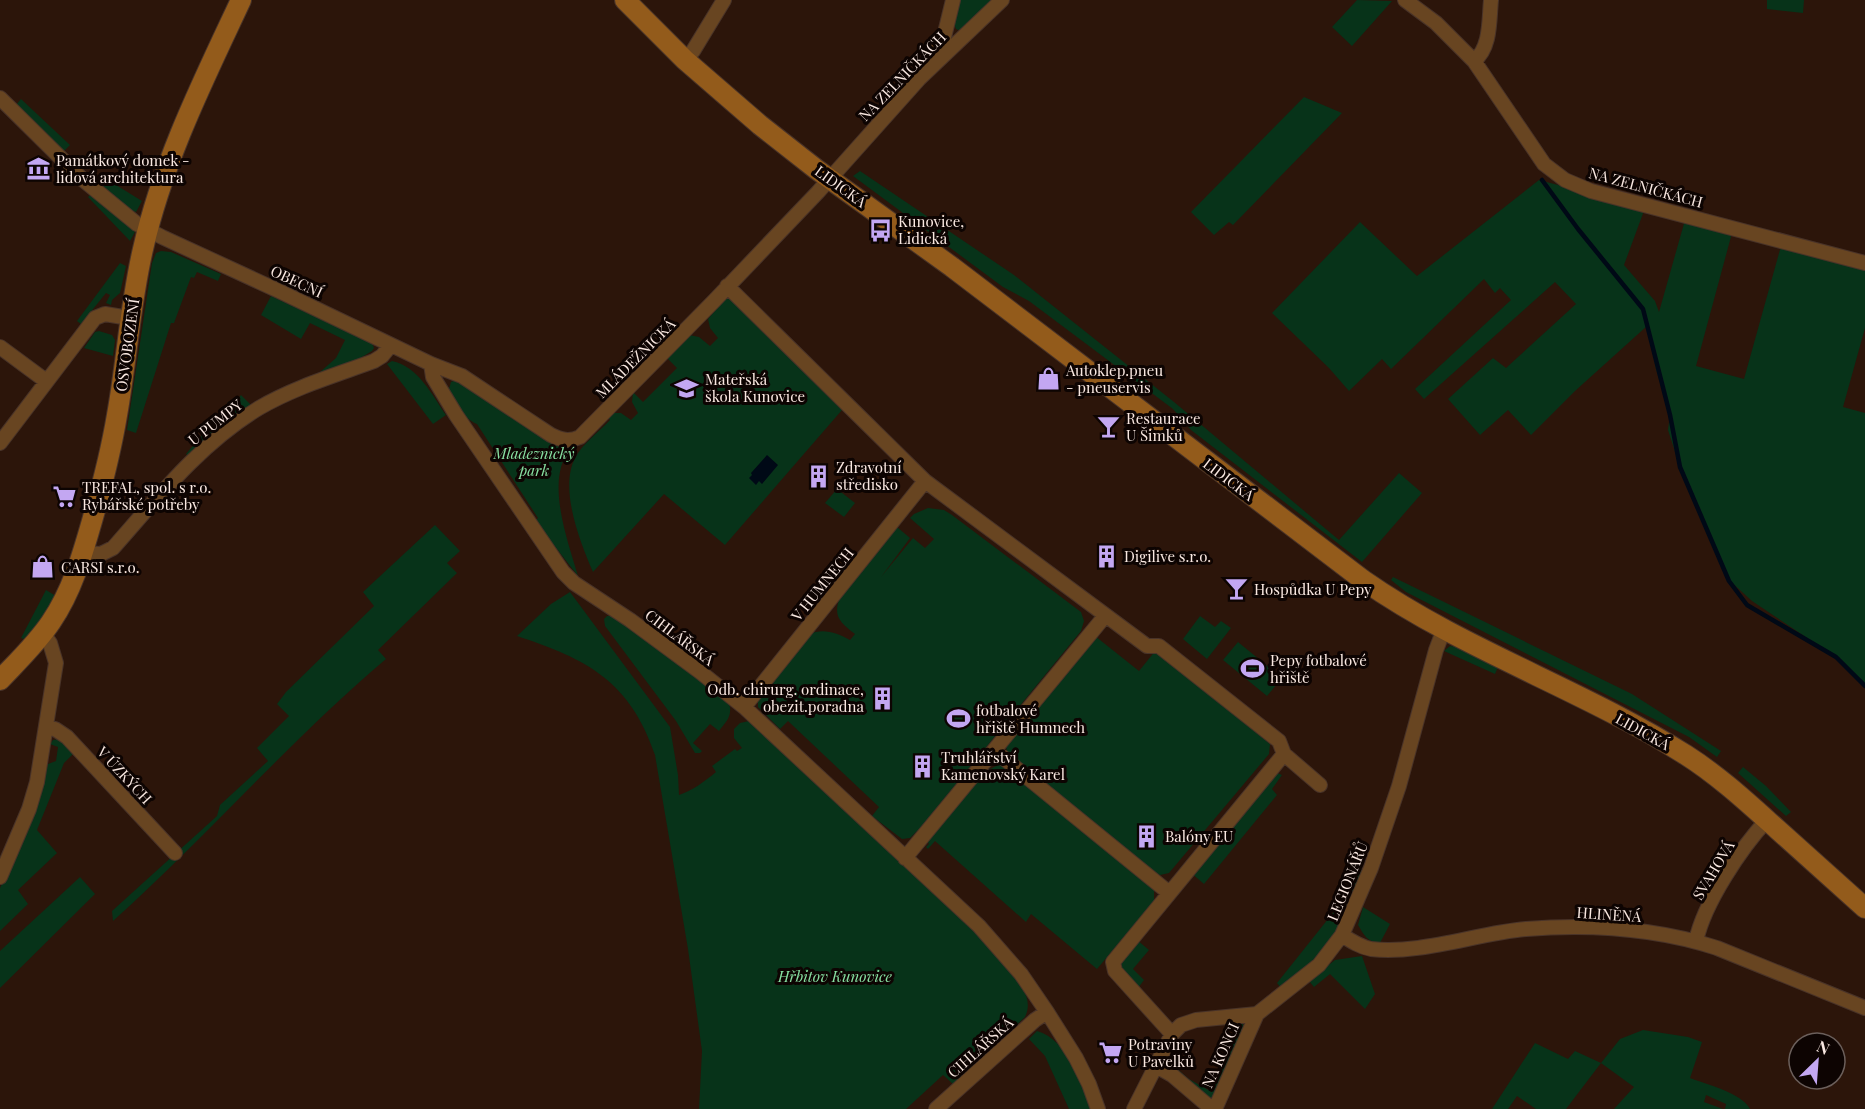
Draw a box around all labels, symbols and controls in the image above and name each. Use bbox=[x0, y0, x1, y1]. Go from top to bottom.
street label: NA ZELNIČKÁCH bbox=[854, 27, 950, 125]
place label: Památkový domek - lidová architektura bbox=[56, 150, 190, 187]
museum icon: Památkový domek - lidová architektura bbox=[25, 156, 51, 182]
street label: LIDICKÁ bbox=[811, 161, 871, 212]
street label: NA ZELNIČKÁCH bbox=[1587, 162, 1705, 212]
place label: Kunovice, Lidická bbox=[898, 211, 964, 248]
bus stop icon: Kunovice, Lidická bbox=[867, 217, 893, 243]
street label: OBECNÍ bbox=[268, 260, 327, 302]
street label: OSVOBOZENÍ bbox=[111, 296, 144, 393]
street label: MLÁDEŽNICKÁ bbox=[591, 313, 680, 402]
place label: Autoklep.pneu - pneuservis bbox=[1065, 360, 1163, 397]
shop icon: Autoklep.pneu - pneuservis bbox=[1035, 366, 1061, 392]
place label: Mateřská škola Kunovice bbox=[705, 369, 805, 406]
school or university icon: Mateřská škola Kunovice bbox=[674, 375, 700, 401]
street label: U PUMPY bbox=[184, 394, 246, 449]
place label: Restaurace U Šimků bbox=[1126, 408, 1201, 445]
bar icon: Restaurace U Šimků bbox=[1095, 414, 1121, 440]
park label: Mladeznický park bbox=[493, 443, 575, 480]
street label: LIDICKÁ bbox=[1199, 453, 1259, 505]
place label: Zdravotní středisko bbox=[836, 457, 902, 494]
building icon: Zdravotní středisko bbox=[805, 463, 831, 489]
place label: TREFAL, spol. s r.o. Rybářské potřeby bbox=[82, 477, 211, 514]
supermarket icon: TREFAL, spol. s r.o. Rybářské potřeby bbox=[51, 483, 77, 509]
street label: V HUMNECH bbox=[786, 543, 858, 626]
building icon: Digilive s.r.o. bbox=[1093, 543, 1119, 569]
place label: Digilive s.r.o. bbox=[1124, 546, 1211, 566]
shop icon: CARSI s.r.o. bbox=[30, 554, 56, 580]
place label: CARSI s.r.o. bbox=[61, 557, 140, 577]
bar icon: Hospůdka U Pepy bbox=[1223, 576, 1249, 602]
place label: Hospůdka U Pepy bbox=[1254, 579, 1372, 599]
street label: CIHLÁŘSKÁ bbox=[641, 604, 719, 670]
place label: Pepy fotbalové hřiště bbox=[1270, 650, 1367, 687]
sports icon: Pepy fotbalové hřiště bbox=[1239, 656, 1265, 682]
place label: Odb. chirurg. ordinace, obezit.poradna bbox=[707, 679, 865, 716]
building icon: Odb. chirurg. ordinace, obezit.poradna bbox=[869, 685, 895, 711]
place label: fotbalové hřiště Humnech bbox=[976, 700, 1085, 737]
sports icon: fotbalové hřiště Humnech bbox=[945, 706, 971, 732]
street label: LIDICKÁ bbox=[1612, 708, 1674, 754]
street label: V ÚZKÝCH bbox=[93, 741, 157, 808]
place label: Truhlářství Kamenovský Karel bbox=[941, 747, 1065, 784]
building icon: Truhlářství Kamenovský Karel bbox=[910, 753, 936, 779]
building icon: Balóny EU bbox=[1134, 823, 1160, 849]
place label: Balóny EU bbox=[1165, 826, 1233, 846]
street label: SVAHOVÁ bbox=[1687, 836, 1739, 903]
street label: LEGIONÁŘŮ bbox=[1322, 838, 1372, 924]
street label: HLINĚNÁ bbox=[1576, 902, 1643, 926]
park label: Hřbitov Kunovice bbox=[777, 966, 893, 986]
street label: CIHLÁŘSKÁ bbox=[943, 1012, 1018, 1082]
street label: NA KONCI bbox=[1197, 1019, 1243, 1091]
north arrow bbox=[1787, 1031, 1847, 1091]
place label: Potraviny U Pavelků bbox=[1128, 1034, 1194, 1071]
text: N bbox=[1814, 1035, 1834, 1059]
supermarket icon: Potraviny U Pavelků bbox=[1097, 1040, 1123, 1066]

